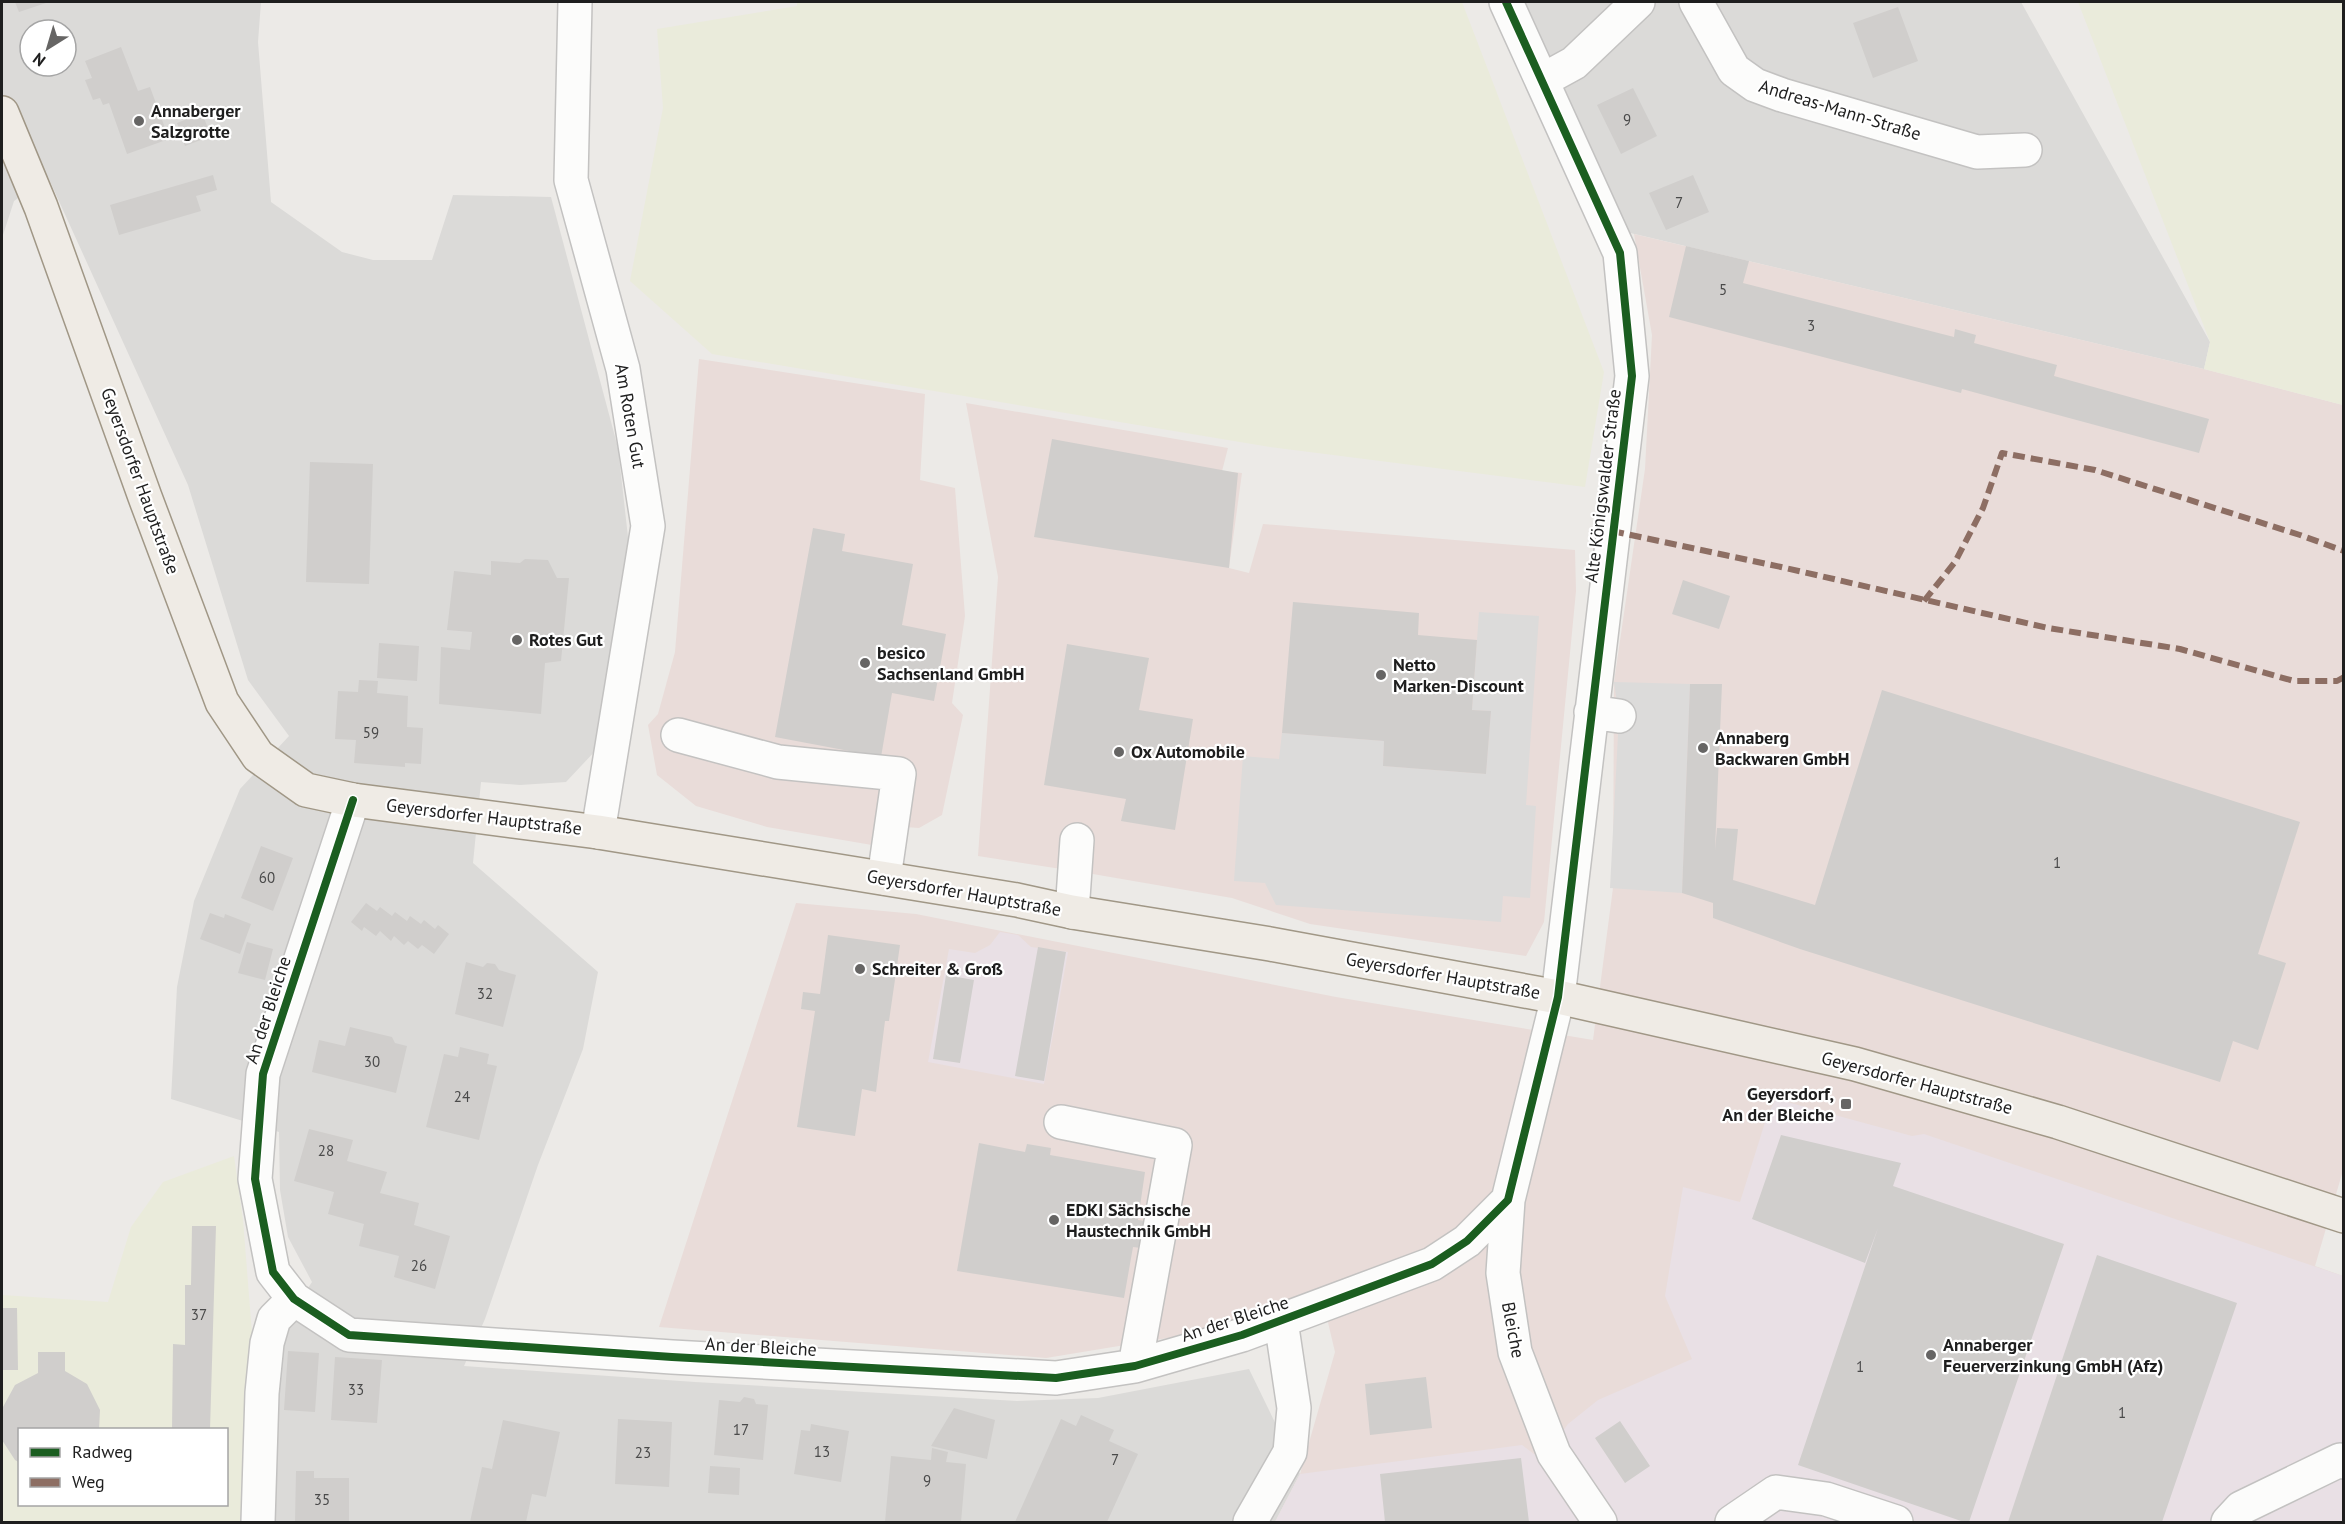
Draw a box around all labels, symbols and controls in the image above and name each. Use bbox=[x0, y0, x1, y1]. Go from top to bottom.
north arrow bbox=[18, 18, 78, 78]
text: N bbox=[29, 49, 49, 71]
street label: Andreas-Mann-Straße bbox=[1756, 74, 1924, 145]
place label: Annaberger Salzgrotte bbox=[151, 99, 241, 143]
house number: 9 bbox=[1623, 110, 1631, 129]
marker: Annaberger Salzgrotte bbox=[132, 114, 146, 128]
house number: 7 bbox=[1675, 193, 1683, 212]
house number: 5 bbox=[1719, 280, 1727, 299]
house number: 3 bbox=[1807, 316, 1815, 335]
street label: Am Roten Gut bbox=[610, 362, 651, 470]
street label: Geyersdorfer Hauptstraße bbox=[96, 384, 185, 577]
street label: Alte Königswalder Straße bbox=[1579, 388, 1626, 584]
place label: Rotes Gut bbox=[529, 628, 604, 651]
marker: Rotes Gut bbox=[510, 633, 524, 647]
place label: besico Sachsenland GmbH bbox=[877, 641, 1025, 685]
place label: Netto Marken-Discount bbox=[1393, 653, 1524, 697]
marker: besico Sachsenland GmbH bbox=[858, 656, 872, 670]
marker: Netto Marken-Discount bbox=[1374, 668, 1388, 682]
house number: 59 bbox=[363, 723, 379, 742]
place label: Annaberg Backwaren GmbH bbox=[1715, 726, 1850, 770]
place label: Ox Automobile bbox=[1131, 740, 1245, 763]
marker: Annaberg Backwaren GmbH bbox=[1696, 741, 1710, 755]
marker: Ox Automobile bbox=[1112, 745, 1126, 759]
street label: Geyersdorfer Hauptstraße bbox=[385, 793, 583, 840]
house number: 1 bbox=[2053, 853, 2061, 872]
street label: Geyersdorfer Hauptstraße bbox=[865, 864, 1063, 921]
house number: 60 bbox=[259, 868, 275, 887]
street label: Geyersdorfer Hauptstraße bbox=[1344, 947, 1542, 1004]
street label: An der Bleiche bbox=[239, 953, 296, 1067]
place label: Schreiter & Groß bbox=[872, 957, 1003, 980]
marker: Schreiter & Groß bbox=[853, 962, 867, 976]
house number: 32 bbox=[477, 984, 493, 1003]
street label: Geyersdorfer Hauptstraße bbox=[1819, 1046, 2015, 1119]
house number: 30 bbox=[364, 1052, 380, 1071]
place label: Geyersdorf, An der Bleiche bbox=[1722, 1082, 1834, 1126]
house number: 24 bbox=[454, 1087, 470, 1106]
marker: Geyersdorf, An der Bleiche bbox=[1839, 1097, 1853, 1111]
house number: 28 bbox=[318, 1141, 334, 1160]
place label: EDKI Sächsische Haustechnik GmbH bbox=[1066, 1198, 1211, 1242]
marker: EDKI Sächsische Haustechnik GmbH bbox=[1047, 1213, 1061, 1227]
house number: 26 bbox=[411, 1256, 427, 1275]
street label: An der Bleiche bbox=[1178, 1290, 1292, 1347]
street label: Bleiche bbox=[1497, 1300, 1530, 1360]
house number: 37 bbox=[191, 1305, 207, 1324]
street label: An der Bleiche bbox=[705, 1332, 817, 1361]
place label: Annaberger Feuerverzinkung GmbH (Afz) bbox=[1943, 1333, 2163, 1377]
marker: Annaberger Feuerverzinkung GmbH (Afz) bbox=[1924, 1348, 1938, 1362]
house number: 1 bbox=[1856, 1357, 1864, 1376]
house number: 33 bbox=[348, 1380, 364, 1399]
house number: 1 bbox=[2118, 1403, 2126, 1422]
house number: 17 bbox=[733, 1420, 749, 1439]
legend bbox=[18, 1428, 228, 1506]
text: Radweg bbox=[72, 1440, 133, 1463]
house number: 13 bbox=[814, 1442, 830, 1461]
house number: 23 bbox=[635, 1443, 651, 1462]
house number: 7 bbox=[1111, 1450, 1119, 1469]
text: Weg bbox=[72, 1470, 105, 1493]
house number: 9 bbox=[923, 1471, 931, 1490]
house number: 35 bbox=[314, 1490, 330, 1509]

